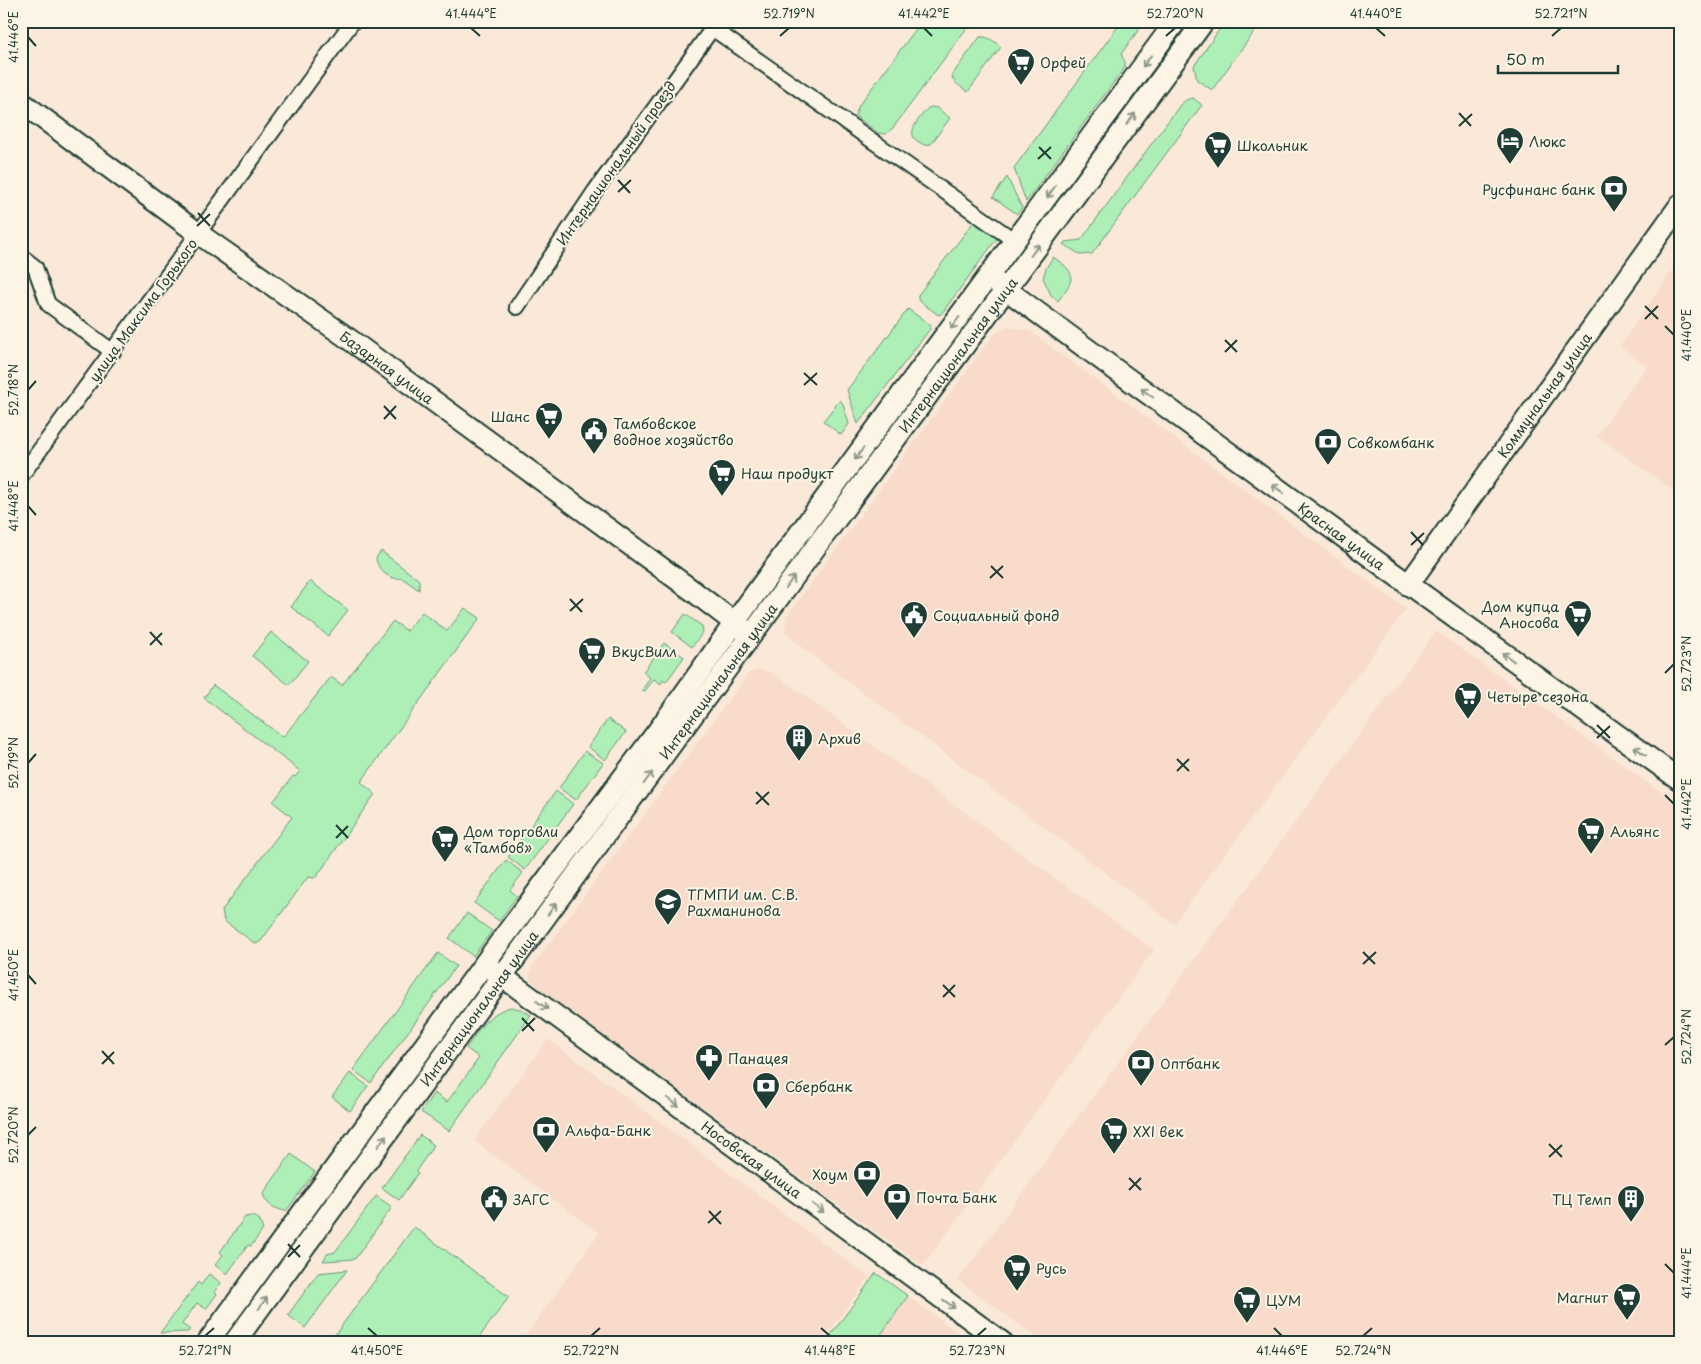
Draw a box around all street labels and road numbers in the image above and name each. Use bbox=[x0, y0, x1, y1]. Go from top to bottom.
street label: Интернациональный проезд bbox=[551, 77, 681, 249]
street label: улица Максима Горького bbox=[84, 234, 202, 386]
street label: Интернациональная улица bbox=[893, 272, 1022, 437]
street label: Базарная улица bbox=[336, 325, 439, 409]
street label: Коммунальная улица bbox=[1492, 328, 1596, 462]
street label: Красная улица bbox=[1294, 497, 1390, 575]
street label: Интернациональная улица bbox=[654, 598, 782, 763]
street label: Интернациональная улица bbox=[415, 925, 543, 1090]
street label: Носовская улица bbox=[697, 1115, 806, 1203]

